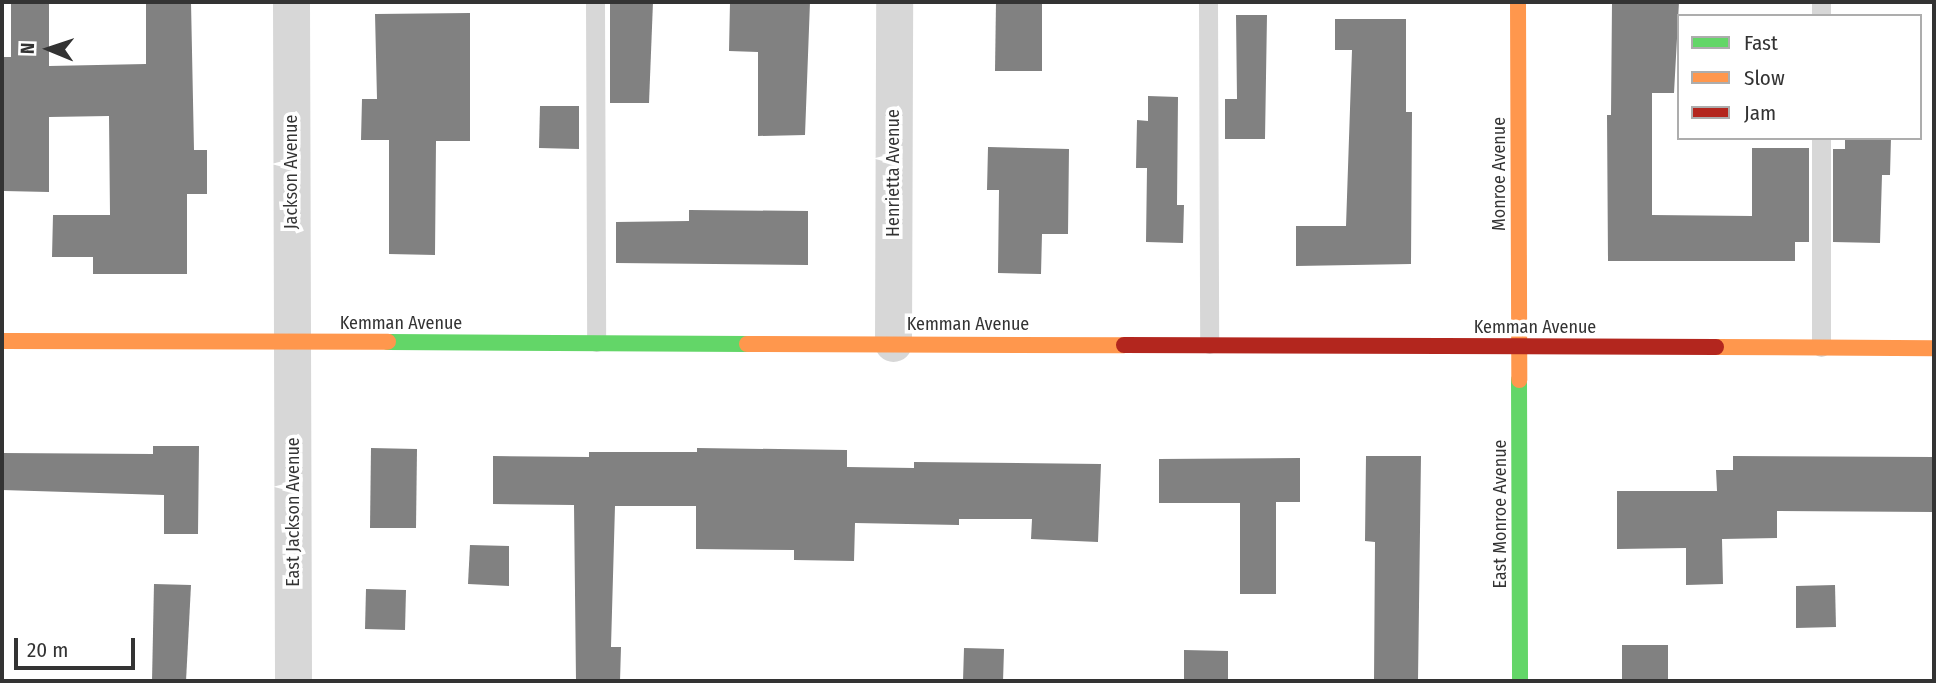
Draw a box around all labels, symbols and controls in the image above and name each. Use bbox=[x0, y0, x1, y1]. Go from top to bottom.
north arrow bbox=[14, 14, 84, 84]
legend bbox=[1677, 14, 1922, 140]
text: Fast bbox=[1744, 30, 1778, 56]
text: N bbox=[16, 42, 39, 54]
text: Slow bbox=[1744, 65, 1785, 91]
text: Jam bbox=[1744, 100, 1776, 126]
street label: Henrietta Avenue bbox=[882, 109, 904, 237]
street label: Jackson Avenue bbox=[280, 115, 302, 229]
street label: Monroe Avenue bbox=[1488, 117, 1510, 231]
street label: Kemman Avenue bbox=[340, 312, 462, 334]
street label: Kemman Avenue bbox=[907, 313, 1029, 335]
street label: Kemman Avenue bbox=[1474, 316, 1596, 338]
street label: East Jackson Avenue bbox=[282, 437, 304, 587]
street label: East Monroe Avenue bbox=[1489, 440, 1511, 588]
scale bar bbox=[18, 624, 138, 668]
text: 20 m bbox=[27, 637, 68, 663]

